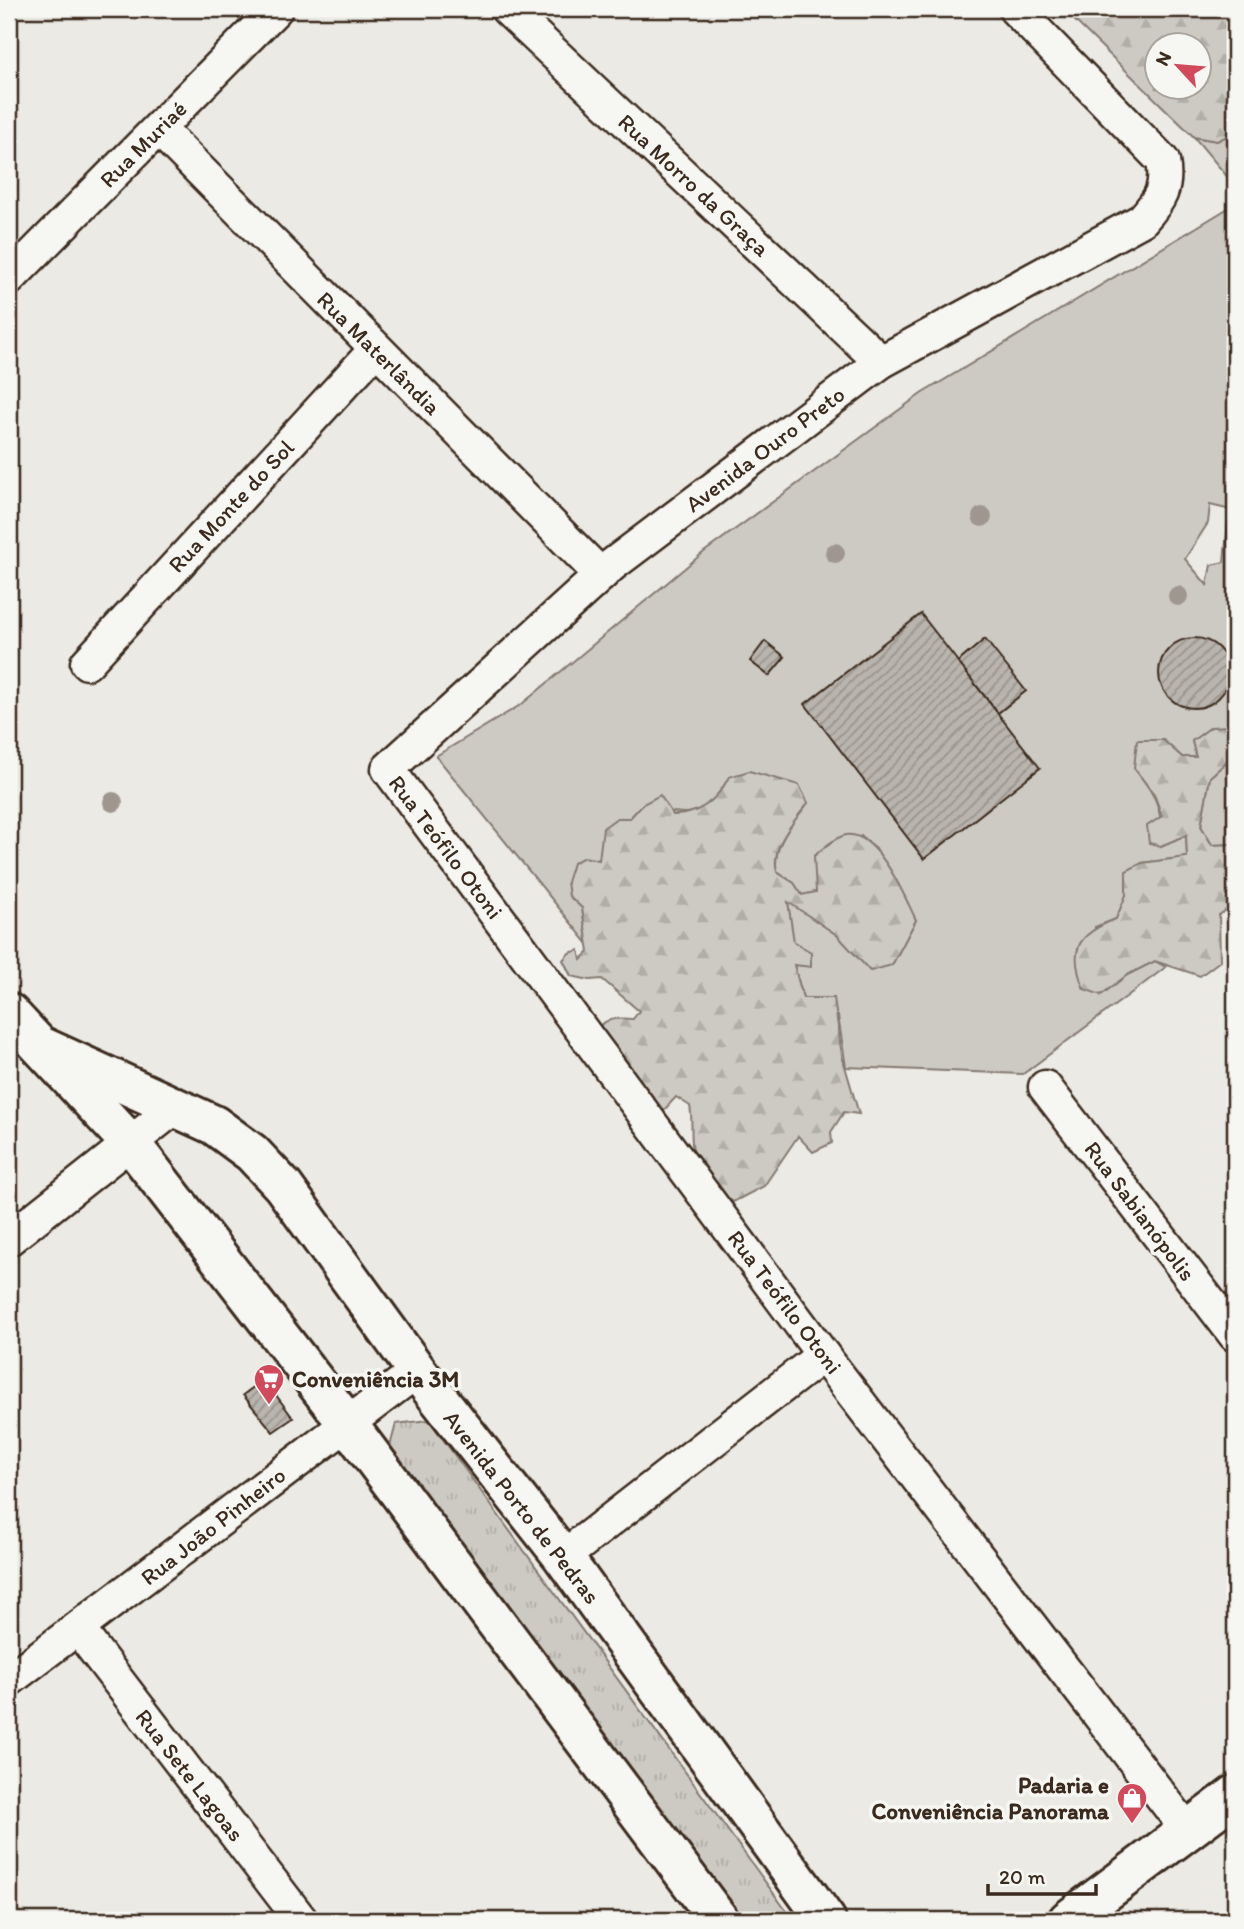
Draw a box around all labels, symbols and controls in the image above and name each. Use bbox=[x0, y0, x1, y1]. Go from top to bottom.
north arrow bbox=[1142, 32, 1212, 102]
text: N bbox=[1150, 48, 1176, 70]
street label: Rua Muriaé bbox=[94, 95, 192, 193]
street label: Rua Morro da Graça bbox=[612, 108, 776, 262]
street label: Rua Materlândia bbox=[311, 285, 447, 421]
street label: Avenida Ouro Preto bbox=[680, 380, 850, 518]
street label: Rua Monte do Sol bbox=[162, 433, 300, 578]
street label: Rua Teófilo Otoni bbox=[383, 770, 509, 924]
street label: Rua Sabianópolis bbox=[1078, 1136, 1202, 1286]
street label: Rua Teófilo Otoni bbox=[722, 1225, 848, 1379]
supermarket icon: Conveniência 3M bbox=[252, 1362, 286, 1406]
place label: Conveniência 3M bbox=[292, 1365, 459, 1393]
street label: Avenida Porto de Pedras bbox=[438, 1405, 606, 1609]
street label: Rua João Pinheiro bbox=[135, 1461, 291, 1591]
street label: Rua Sete Lagoas bbox=[130, 1703, 250, 1847]
place label: Padaria e Conveniência Panorama bbox=[871, 1771, 1110, 1825]
shop icon: Padaria e Conveniência Panorama bbox=[1115, 1781, 1149, 1825]
scale bar bbox=[988, 1852, 1097, 1896]
text: 20 m bbox=[999, 1864, 1046, 1889]

